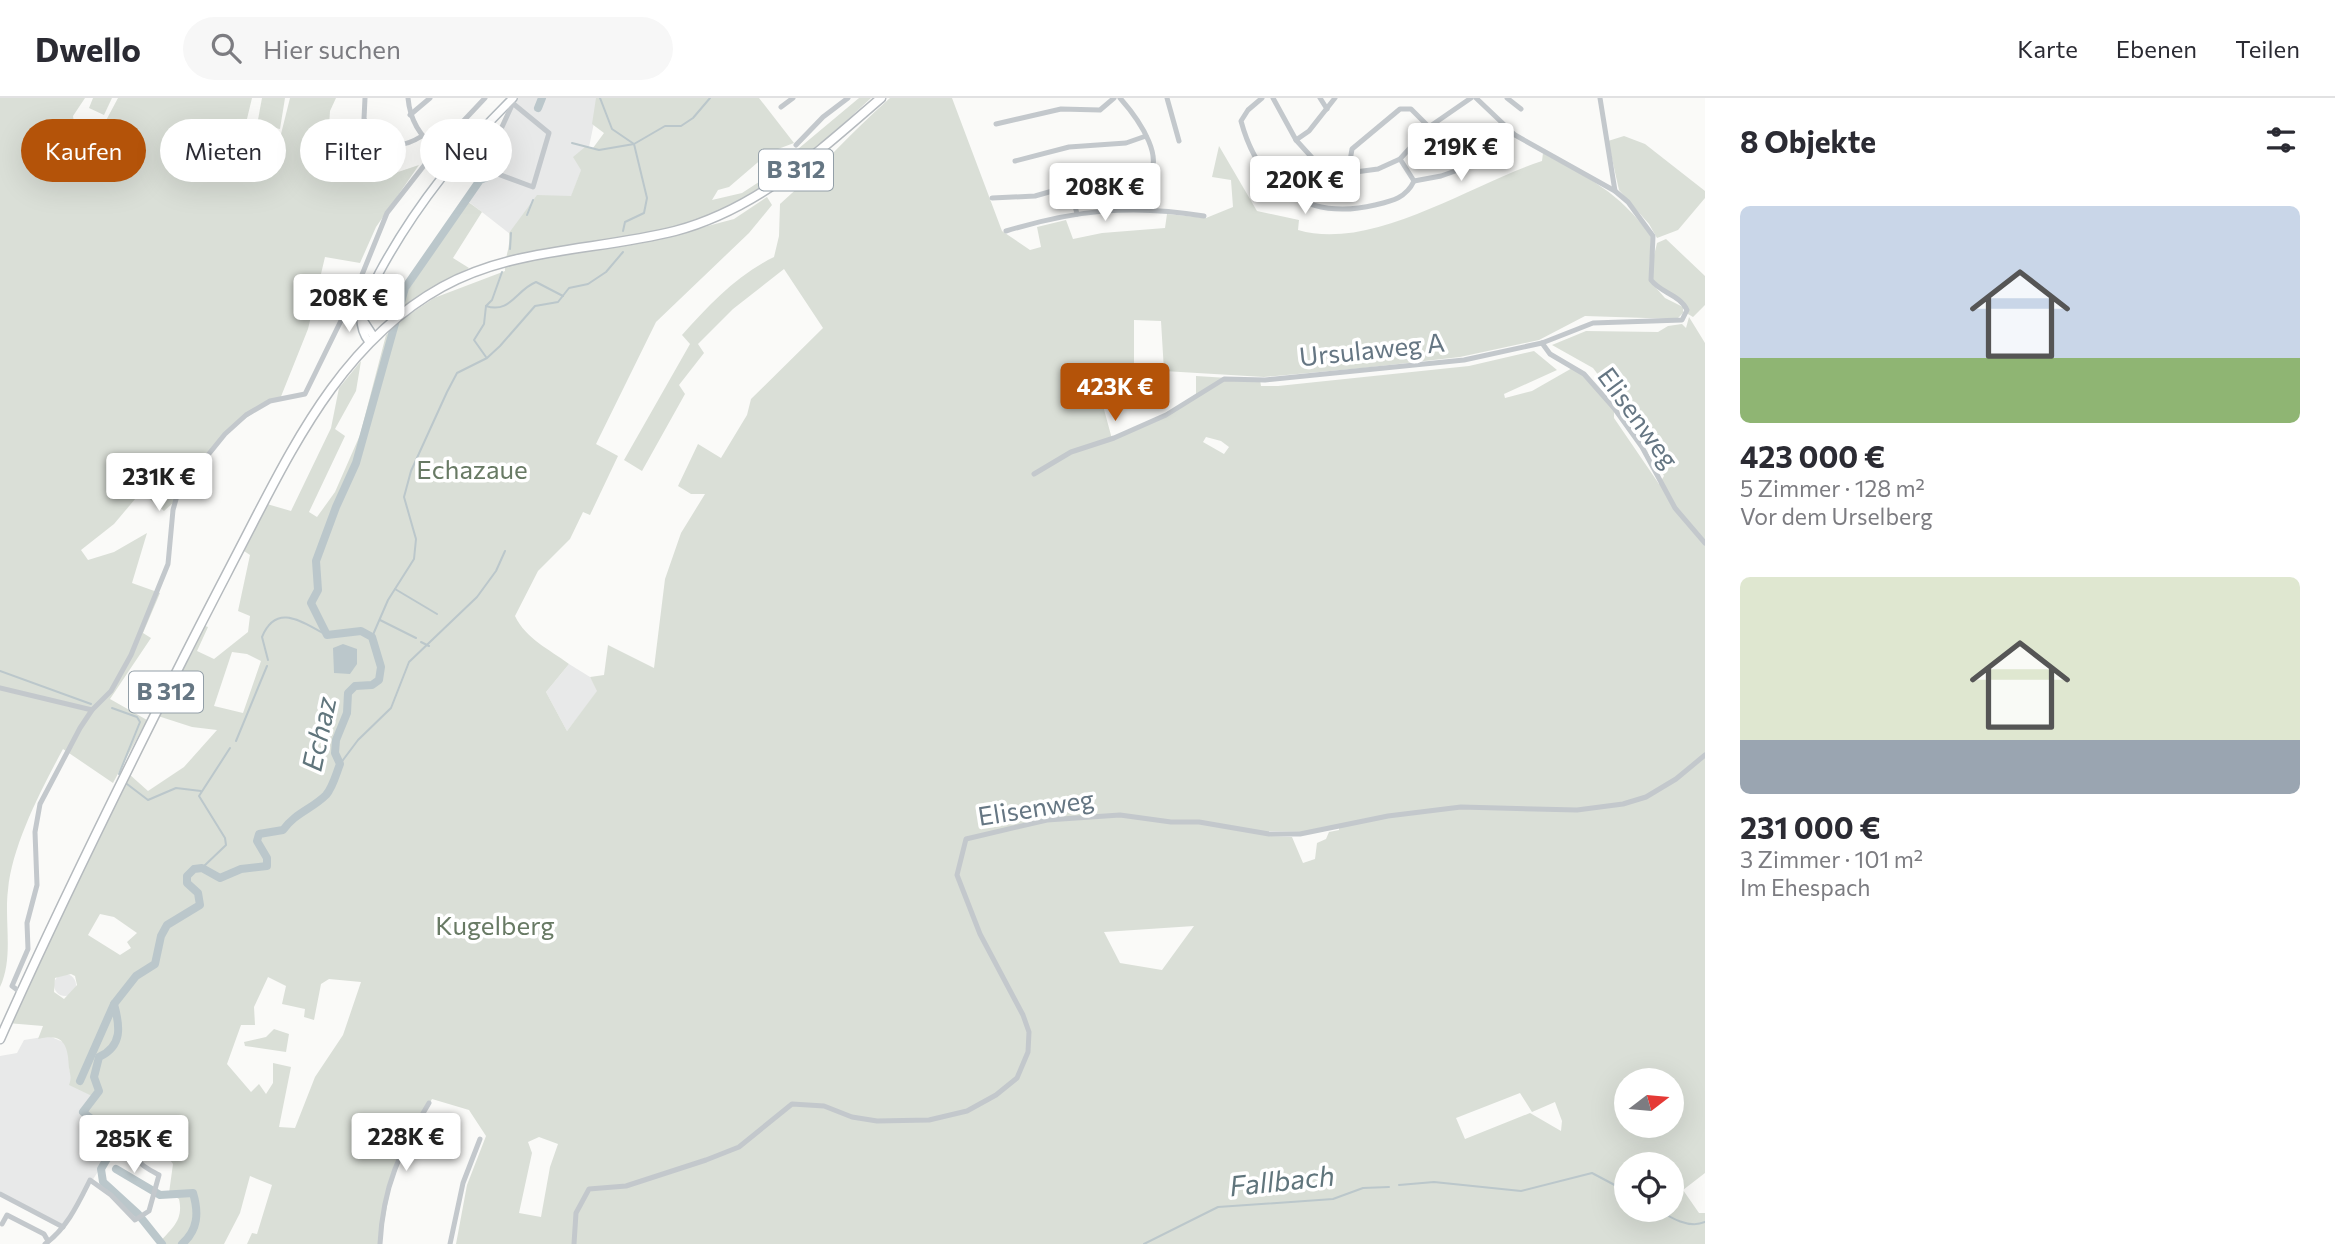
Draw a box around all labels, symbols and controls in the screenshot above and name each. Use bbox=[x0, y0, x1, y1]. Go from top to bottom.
search box bbox=[183, 17, 673, 80]
text: Dwello bbox=[35, 28, 141, 69]
icon: search bbox=[207, 29, 245, 67]
text: Hier suchen bbox=[263, 33, 401, 64]
text: Karte bbox=[2017, 34, 2078, 63]
text: Ebenen bbox=[2116, 34, 2197, 63]
text: Teilen bbox=[2235, 34, 2300, 63]
chip: Kaufen bbox=[21, 119, 146, 182]
chip: Mieten bbox=[160, 119, 286, 182]
chip: Filter bbox=[300, 119, 406, 182]
chip: Neu bbox=[420, 119, 512, 182]
icon: filters bbox=[2262, 121, 2300, 159]
text: 8 Objekte bbox=[1740, 122, 1876, 159]
pin: 219K € bbox=[1404, 123, 1518, 183]
text: 219K € bbox=[1424, 132, 1498, 160]
road number: B 312 bbox=[759, 150, 833, 190]
pin: 220K € bbox=[1248, 156, 1362, 216]
pin: 208K € bbox=[1048, 164, 1162, 223]
text: 220K € bbox=[1266, 165, 1344, 193]
text: 208K € bbox=[1065, 172, 1145, 200]
icon: home bbox=[1957, 251, 2083, 377]
pin: 208K € bbox=[292, 274, 406, 334]
text: 208K € bbox=[309, 283, 389, 311]
street label: Ursulaweg A bbox=[1297, 325, 1446, 372]
street label: Elisenweg bbox=[1592, 361, 1686, 474]
pin: 423K € bbox=[1058, 364, 1172, 423]
text: 423K € bbox=[1076, 372, 1154, 400]
text: 423 000 € bbox=[1740, 437, 1885, 474]
park label: Echazaue bbox=[416, 453, 528, 484]
pin: 231K € bbox=[102, 454, 216, 513]
text: 231K € bbox=[122, 462, 196, 490]
text: 5 Zimmer · 128 m² bbox=[1740, 474, 1925, 502]
text: Vor dem Urselberg bbox=[1740, 502, 1933, 530]
icon: home bbox=[1957, 622, 2083, 748]
road number: B 312 bbox=[129, 672, 203, 712]
water label: Echaz bbox=[294, 693, 342, 774]
street label: Elisenweg bbox=[976, 782, 1096, 831]
text: 231 000 € bbox=[1740, 808, 1881, 845]
text: 3 Zimmer · 101 m² bbox=[1740, 845, 1923, 873]
text: Im Ehespach bbox=[1740, 873, 1871, 901]
park label: Kugelberg bbox=[435, 909, 555, 940]
north arrow bbox=[1614, 1068, 1684, 1138]
map controls bbox=[1614, 1068, 1684, 1222]
pin: 228K € bbox=[349, 1114, 463, 1173]
pin: 285K € bbox=[77, 1116, 191, 1175]
text: 228K € bbox=[368, 1122, 444, 1150]
text: 285K € bbox=[95, 1124, 173, 1152]
button: locate bbox=[1614, 1152, 1684, 1222]
water label: Fallbach bbox=[1228, 1158, 1336, 1202]

